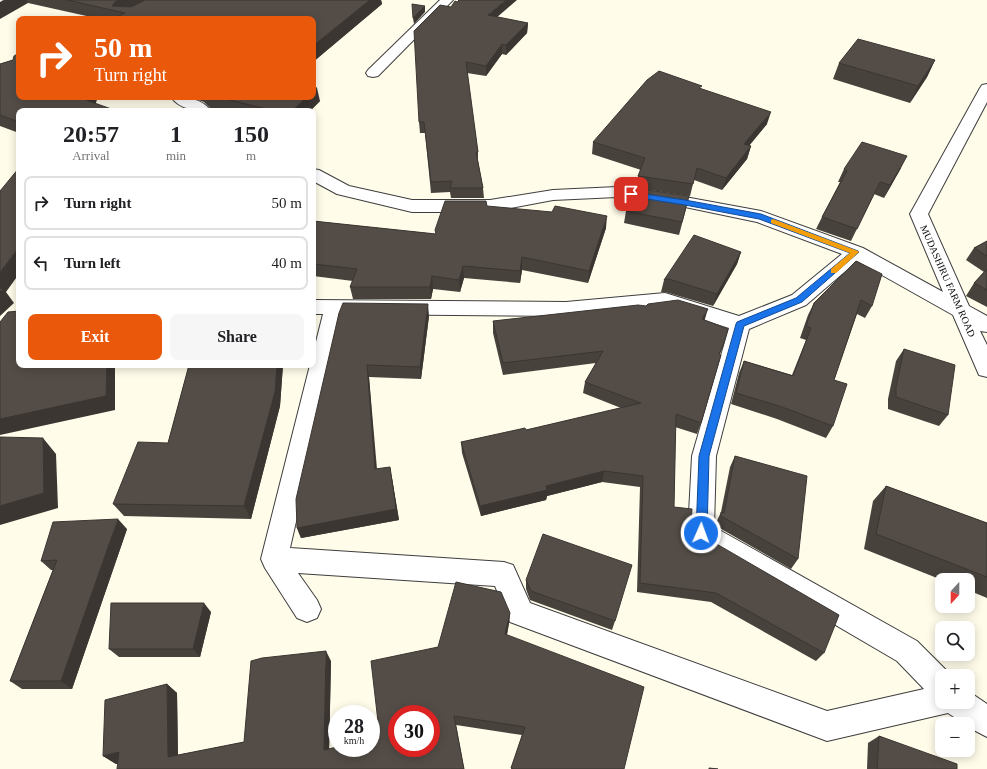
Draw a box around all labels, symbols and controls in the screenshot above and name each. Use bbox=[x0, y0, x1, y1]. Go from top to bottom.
icon: right bbox=[28, 32, 80, 84]
text: 50 m bbox=[94, 32, 152, 63]
text: Turn right bbox=[94, 65, 167, 85]
text: 20:57 bbox=[63, 121, 119, 147]
text: 1 bbox=[170, 121, 182, 147]
text: 150 bbox=[233, 121, 269, 147]
text: Arrival bbox=[72, 148, 110, 163]
text: min bbox=[166, 148, 186, 163]
text: m bbox=[246, 148, 256, 163]
pin bbox=[614, 177, 648, 211]
icon: arrive bbox=[620, 183, 642, 205]
icon: right bbox=[30, 192, 52, 214]
text: Turn right bbox=[64, 195, 131, 211]
text: 50 m bbox=[272, 195, 302, 211]
street label: MUDASHIRU FARM ROAD bbox=[918, 223, 978, 339]
icon: left bbox=[30, 252, 52, 274]
text: Turn left bbox=[64, 255, 121, 271]
text: 40 m bbox=[272, 255, 302, 271]
button: Exit bbox=[28, 314, 162, 360]
button: Share bbox=[170, 314, 304, 360]
position arrow bbox=[680, 512, 722, 554]
north arrow bbox=[935, 573, 975, 613]
map controls bbox=[935, 573, 975, 757]
button: search bbox=[935, 621, 975, 661]
button: + bbox=[935, 669, 975, 709]
speed limit sign: 30 bbox=[388, 705, 440, 757]
text: 28 bbox=[344, 715, 364, 737]
button: − bbox=[935, 717, 975, 757]
text: km/h bbox=[344, 735, 364, 746]

